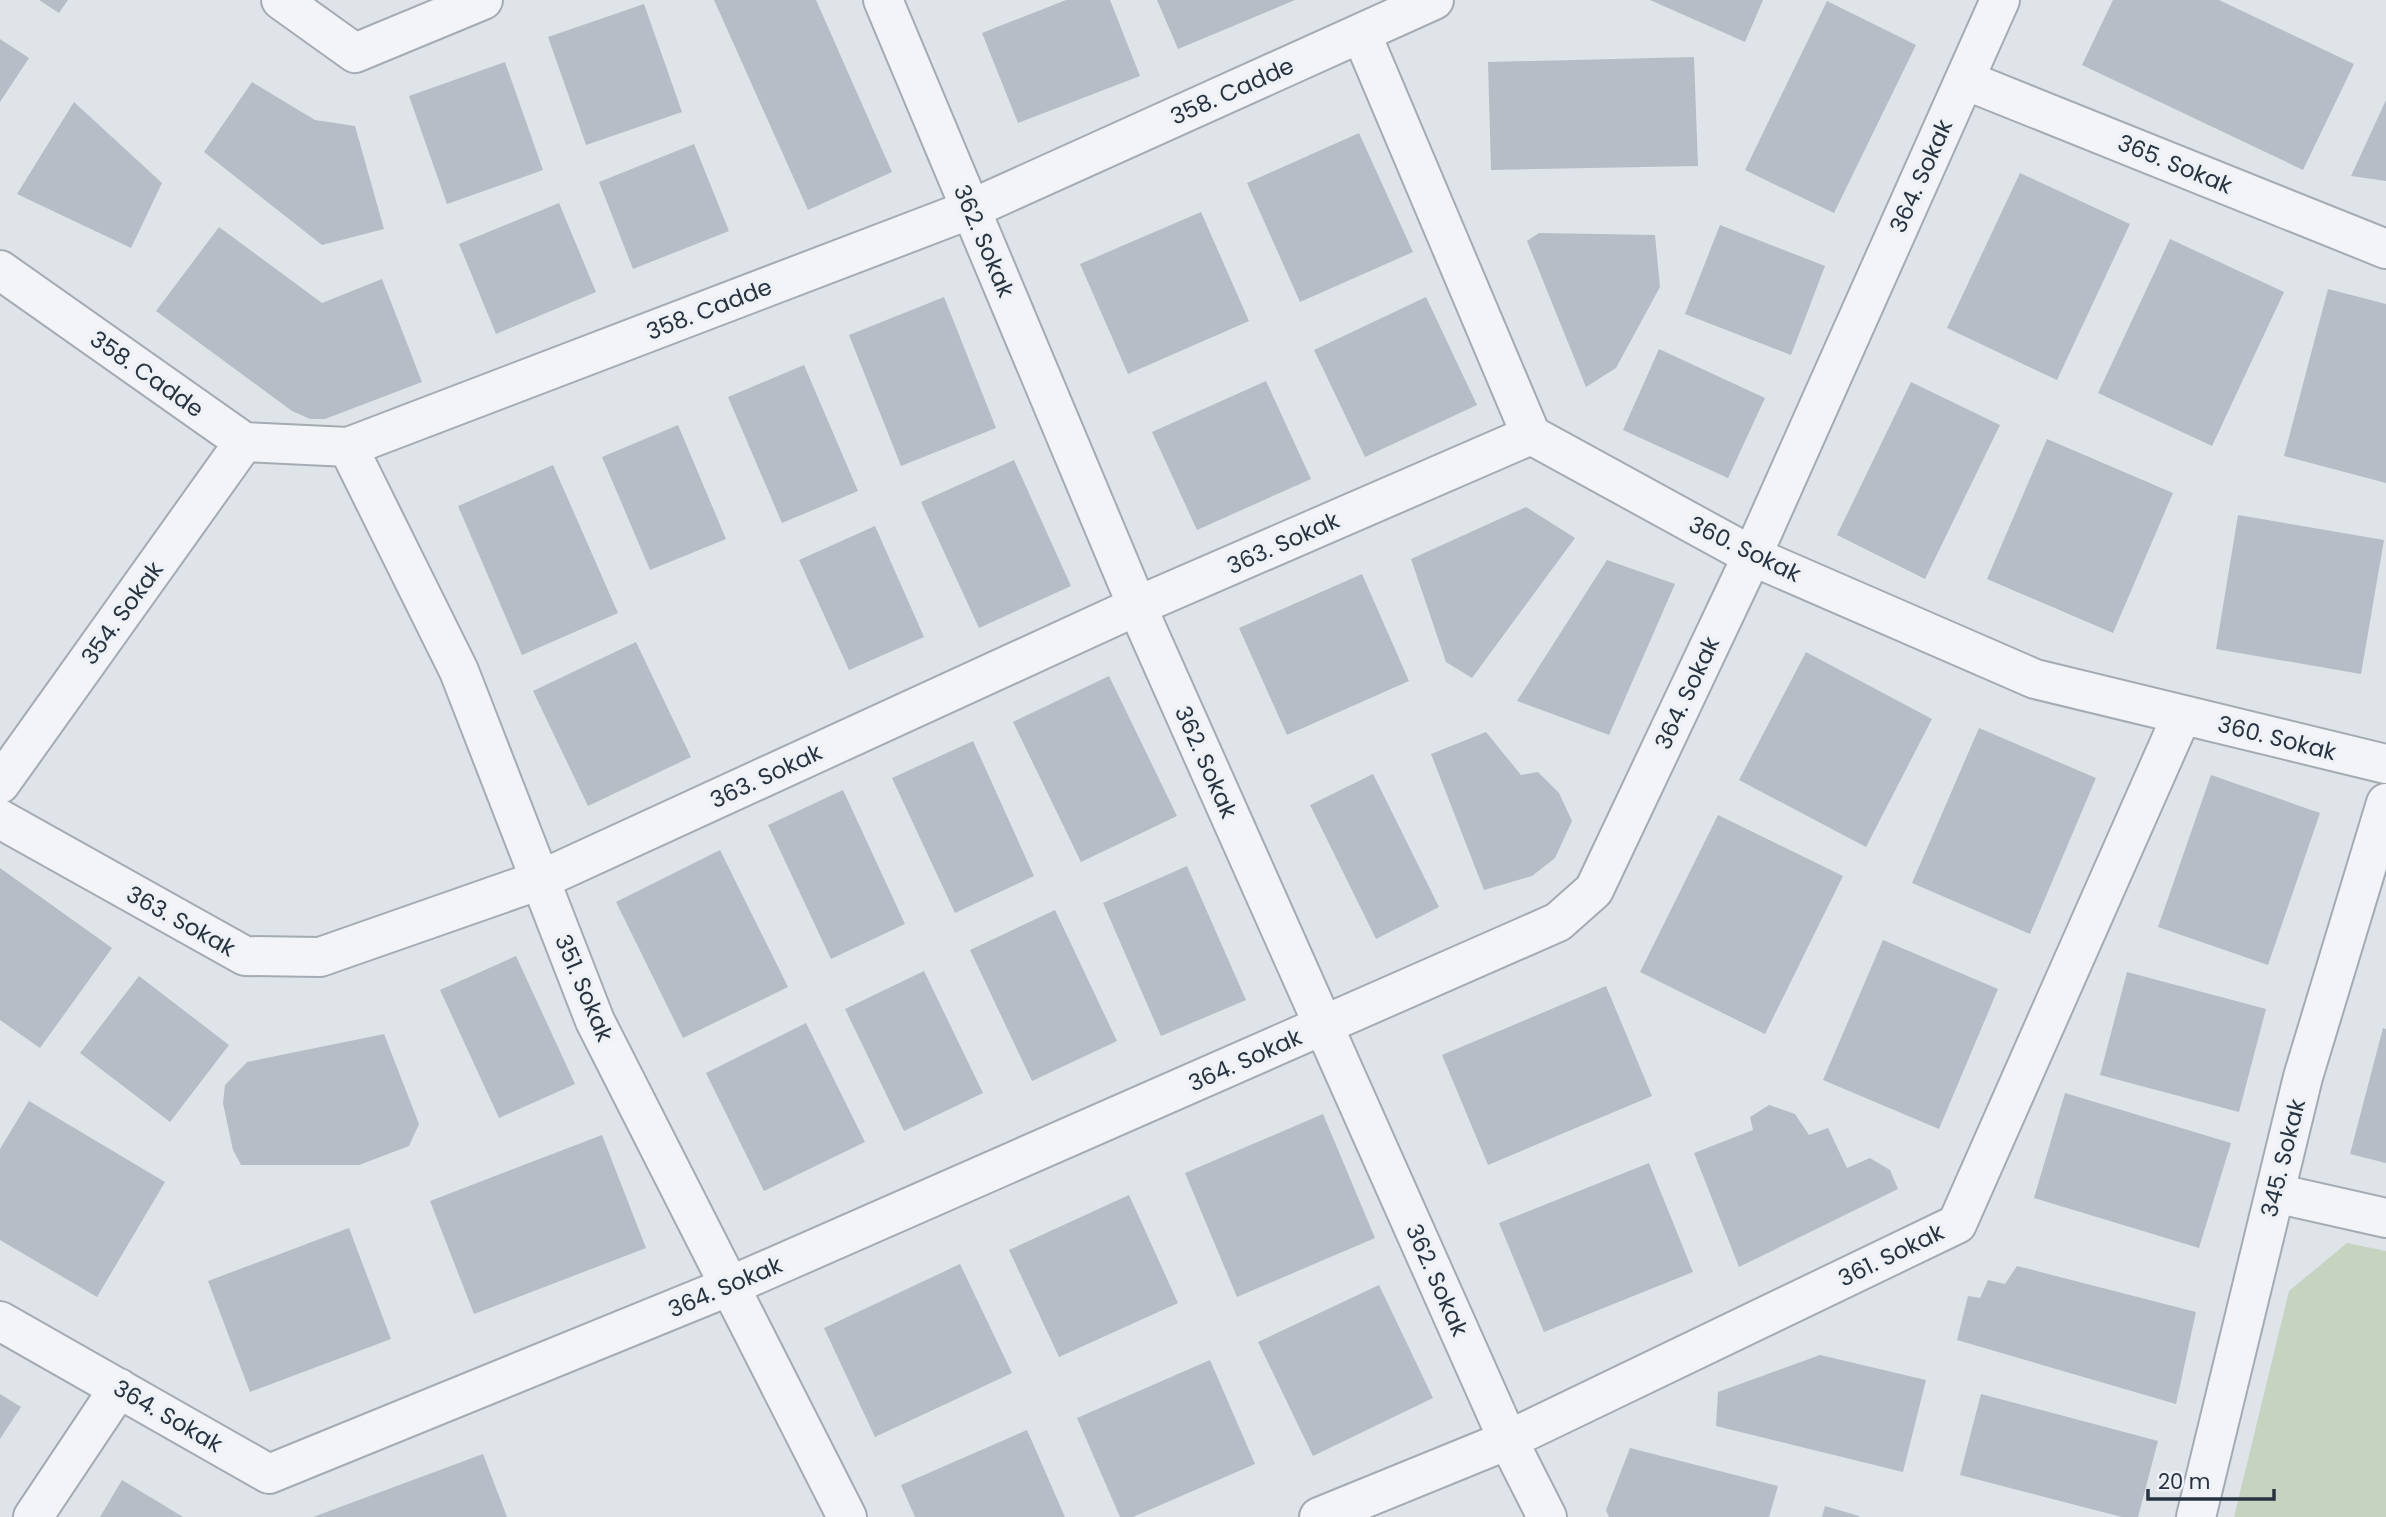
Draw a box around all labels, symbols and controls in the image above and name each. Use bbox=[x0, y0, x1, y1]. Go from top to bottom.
street label: 358. Cadde bbox=[1165, 50, 1299, 132]
street label: 364. Sokak bbox=[1882, 114, 1960, 238]
street label: 365. Sokak bbox=[2113, 126, 2237, 202]
street label: 362. Sokak bbox=[946, 180, 1022, 303]
street label: 358. Cadde bbox=[642, 270, 776, 348]
street label: 358. Cadde bbox=[84, 323, 210, 425]
street label: 363. Sokak bbox=[1222, 504, 1345, 582]
street label: 360. Sokak bbox=[1684, 508, 1807, 590]
street label: 354. Sokak bbox=[74, 555, 171, 671]
street label: 364. Sokak bbox=[1647, 631, 1727, 755]
street label: 362. Sokak bbox=[1167, 701, 1245, 823]
street label: 360. Sokak bbox=[2214, 708, 2340, 768]
street label: 363. Sokak bbox=[705, 736, 827, 816]
street label: 363. Sokak bbox=[121, 878, 241, 964]
street label: 351. Sokak bbox=[547, 929, 621, 1047]
street label: 364. Sokak bbox=[1183, 1021, 1307, 1099]
street label: 345. Sokak bbox=[2253, 1095, 2313, 1221]
street label: 361. Sokak bbox=[1833, 1216, 1949, 1294]
street label: 362. Sokak bbox=[1398, 1219, 1476, 1341]
street label: 364. Sokak bbox=[663, 1249, 787, 1325]
street label: 364. Sokak bbox=[108, 1372, 229, 1460]
scale bar bbox=[2148, 1458, 2274, 1502]
text: 20 m bbox=[2158, 1467, 2211, 1496]

